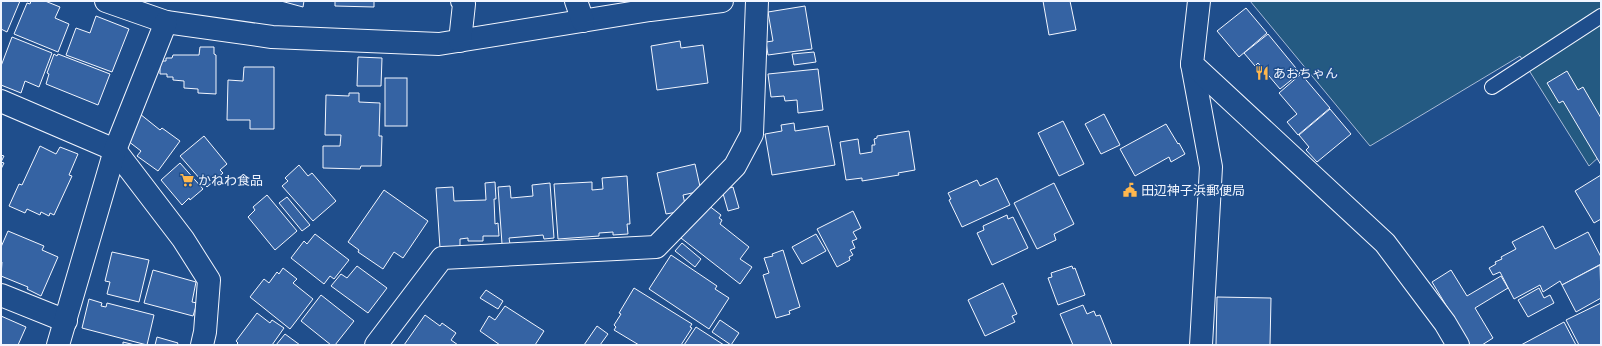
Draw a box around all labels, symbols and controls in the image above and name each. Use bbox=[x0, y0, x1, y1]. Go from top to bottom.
restaurant icon: あおちゃん bbox=[1254, 65, 1270, 81]
place label: あおちゃん bbox=[1273, 66, 1338, 81]
supermarket icon: かねわ食品 bbox=[179, 172, 195, 188]
place label: かねわ食品 bbox=[198, 173, 263, 188]
public building icon: 田辺神子浜郵便局 bbox=[1122, 182, 1138, 198]
place label: 田辺神子浜郵便局 bbox=[1141, 183, 1245, 198]

